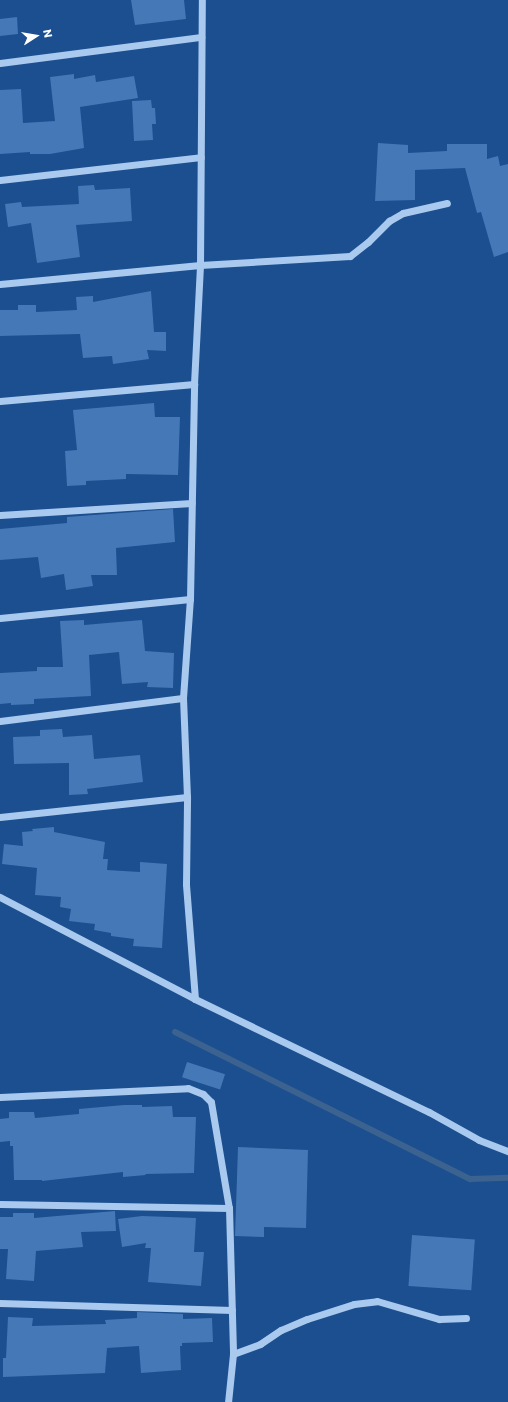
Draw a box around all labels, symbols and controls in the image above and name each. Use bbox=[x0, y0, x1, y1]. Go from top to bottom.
north arrow bbox=[16, 16, 56, 56]
text: N bbox=[41, 28, 55, 39]

